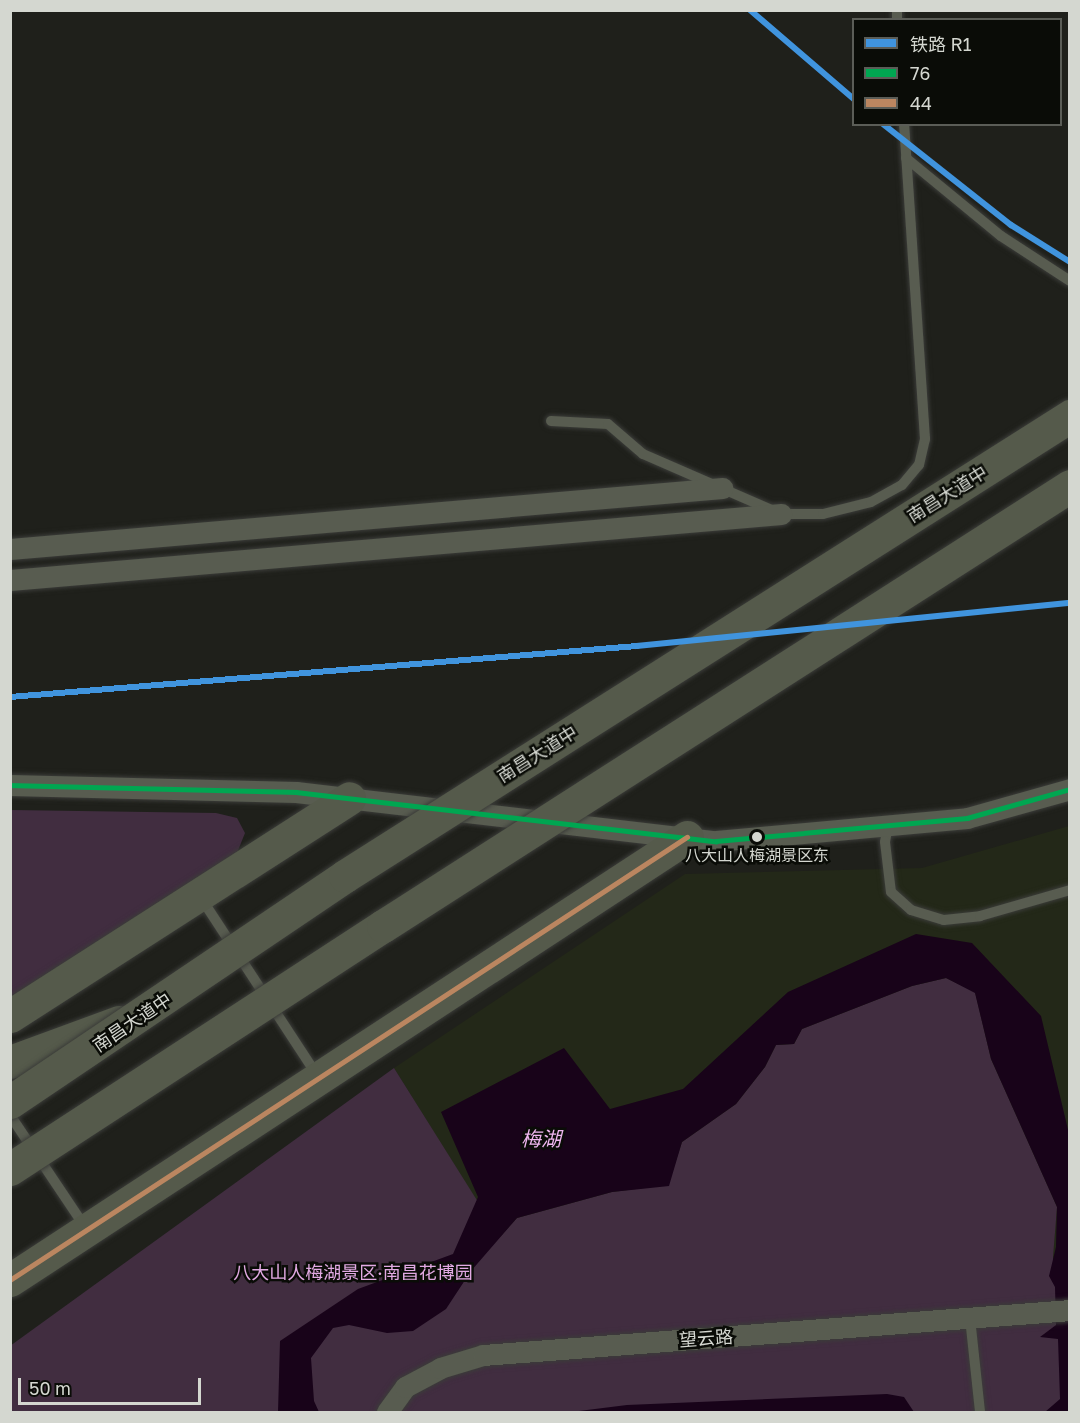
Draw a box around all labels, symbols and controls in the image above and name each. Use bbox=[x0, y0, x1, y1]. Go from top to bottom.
legend bbox=[852, 18, 1062, 126]
text: 铁路 R1 bbox=[910, 33, 971, 55]
text: 76 bbox=[910, 62, 930, 84]
text: 44 bbox=[910, 92, 932, 114]
street label: 南昌大道中 bbox=[903, 461, 991, 527]
street label: 南昌大道中 bbox=[493, 721, 581, 787]
marker: 八大山人梅湖景区东 bbox=[751, 831, 763, 843]
place label: 八大山人梅湖景区东 bbox=[685, 845, 829, 865]
street label: 南昌大道中 bbox=[89, 988, 175, 1056]
water label: 梅湖 bbox=[521, 1126, 561, 1150]
park label: 八大山人梅湖景区·南昌花博园 bbox=[233, 1261, 473, 1283]
street label: 望云路 bbox=[678, 1325, 734, 1351]
scale bar bbox=[21, 1366, 204, 1404]
text: 50 m bbox=[29, 1377, 71, 1399]

